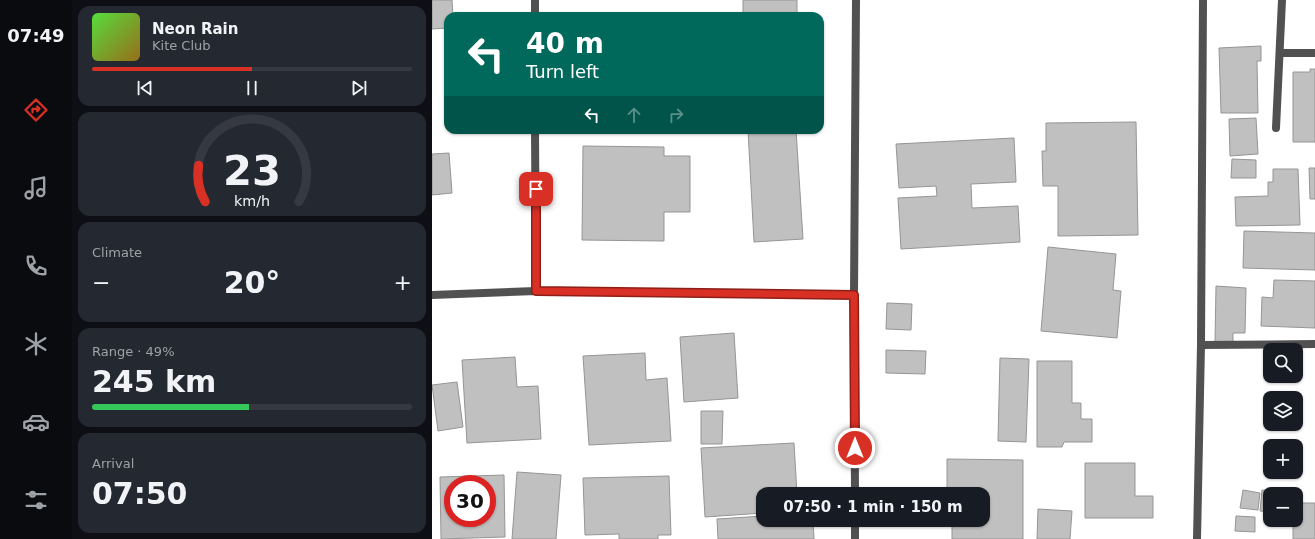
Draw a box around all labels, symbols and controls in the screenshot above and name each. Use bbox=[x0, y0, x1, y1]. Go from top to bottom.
text: Neon Rain bbox=[152, 20, 238, 38]
text: 07:49 bbox=[7, 25, 65, 46]
text: 40 m bbox=[526, 27, 604, 60]
icon: left bbox=[460, 28, 512, 80]
text: Kite Club bbox=[152, 38, 211, 53]
text: Turn left bbox=[526, 61, 599, 82]
icon: previous bbox=[134, 77, 156, 99]
icon: pause bbox=[241, 77, 263, 99]
icon: next bbox=[348, 77, 370, 99]
icon: directions bbox=[22, 96, 50, 124]
icon: left bbox=[581, 104, 603, 126]
icon: ahead bbox=[623, 104, 645, 126]
icon: right bbox=[665, 104, 687, 126]
text: 23 bbox=[223, 146, 281, 195]
pin bbox=[519, 172, 553, 206]
icon: music bbox=[22, 174, 50, 202]
icon: arrive bbox=[525, 178, 547, 200]
text: km/h bbox=[234, 192, 270, 208]
text: Climate bbox=[92, 245, 142, 260]
icon: phone bbox=[22, 252, 50, 280]
text: 20° bbox=[224, 265, 280, 300]
text: − bbox=[92, 270, 110, 295]
text: + bbox=[394, 270, 412, 295]
icon: climate bbox=[22, 330, 50, 358]
map controls bbox=[1263, 343, 1303, 527]
button: search bbox=[1263, 343, 1303, 383]
text: Range · 49% bbox=[92, 344, 175, 359]
text: 245 km bbox=[92, 364, 216, 399]
button: layers bbox=[1263, 391, 1303, 431]
icon: car bbox=[22, 408, 50, 436]
position arrow bbox=[834, 427, 876, 469]
button: + bbox=[1263, 439, 1303, 479]
text: Arrival bbox=[92, 456, 134, 471]
speed limit sign: 30 bbox=[444, 475, 496, 527]
text: 07:50 bbox=[92, 476, 188, 511]
icon: filters bbox=[22, 486, 50, 514]
button: − bbox=[1263, 487, 1303, 527]
text: 07:50 · 1 min · 150 m bbox=[783, 498, 963, 516]

